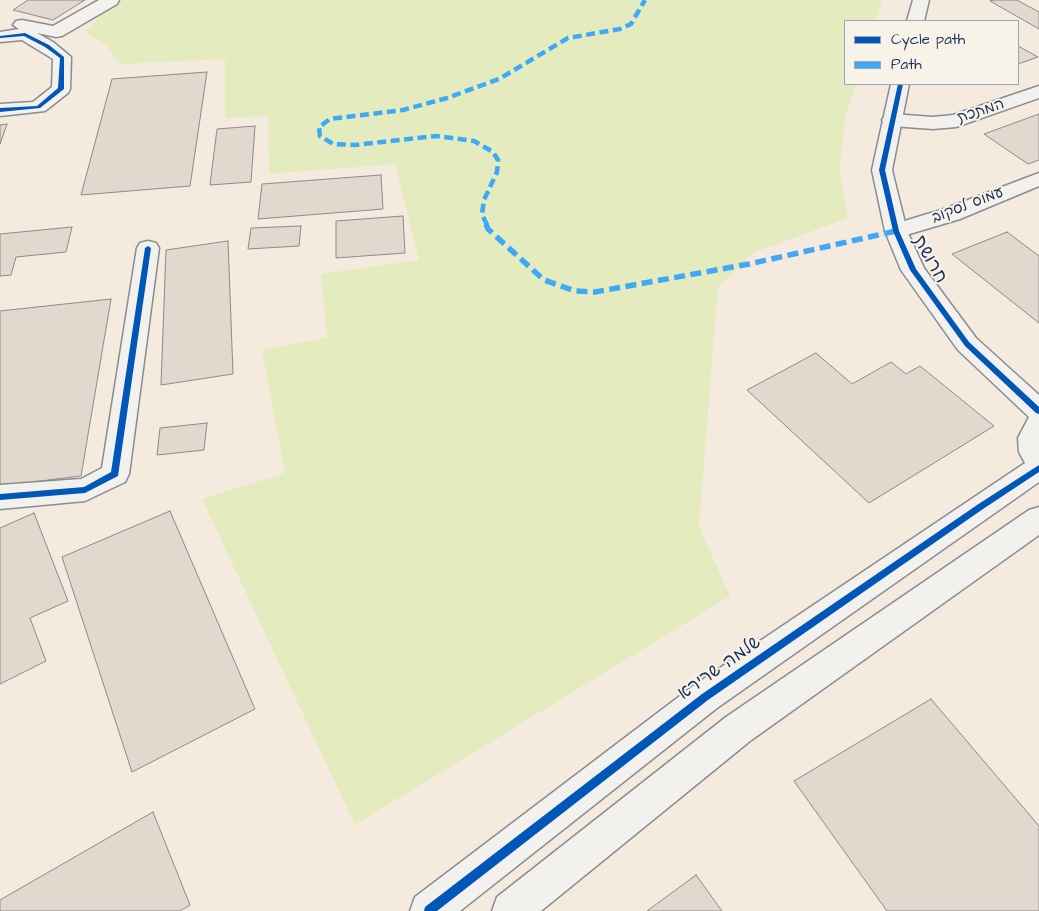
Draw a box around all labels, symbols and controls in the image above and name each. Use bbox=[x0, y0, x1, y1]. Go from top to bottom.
legend bbox=[844, 20, 1019, 85]
text: Cycle path bbox=[891, 29, 965, 50]
text: Path bbox=[891, 54, 922, 75]
street label: המתכת bbox=[955, 96, 1007, 128]
street label: עמוס לסקוב bbox=[930, 184, 1006, 228]
street label: חרושת bbox=[907, 232, 951, 288]
street label: שלמה שרירא bbox=[674, 633, 766, 705]

